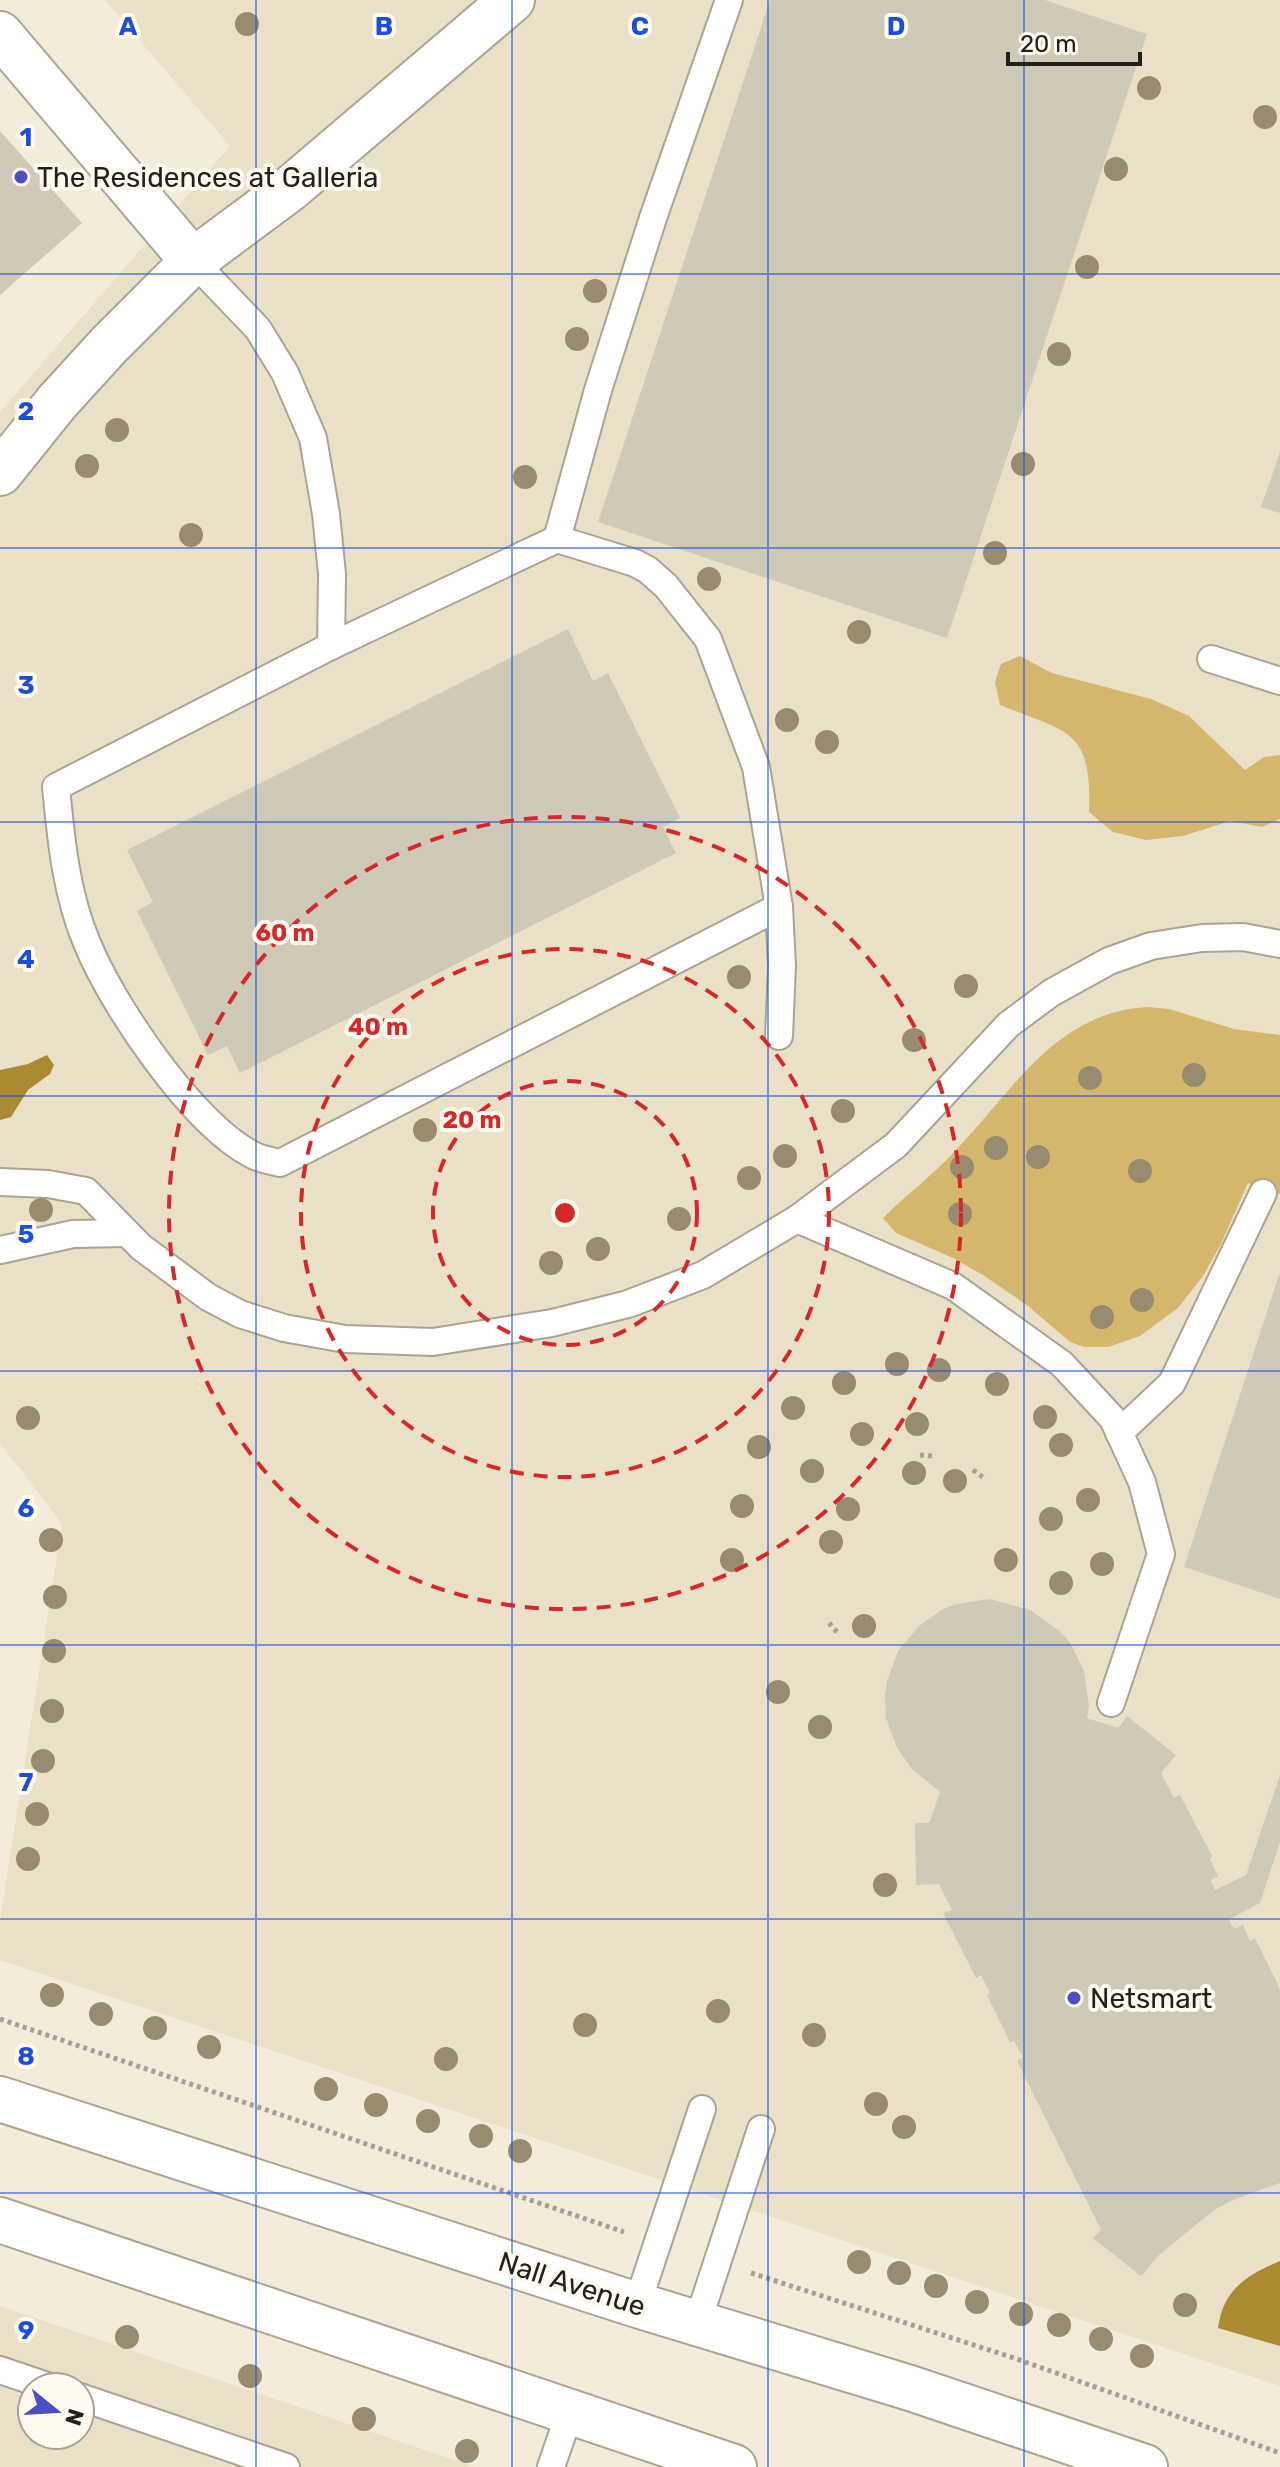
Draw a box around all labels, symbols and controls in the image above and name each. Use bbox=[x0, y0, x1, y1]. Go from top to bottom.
text: A bbox=[119, 11, 138, 42]
text: B bbox=[375, 11, 393, 42]
text: C bbox=[631, 11, 649, 42]
text: D bbox=[887, 11, 905, 42]
scale bar bbox=[1008, 16, 1140, 66]
text: 20 m bbox=[1020, 30, 1077, 58]
text: 1 bbox=[20, 122, 32, 153]
place label: The Residences at Galleria bbox=[37, 161, 379, 194]
marker: The Residences at Galleria bbox=[12, 168, 30, 186]
text: 2 bbox=[18, 396, 34, 427]
text: 3 bbox=[17, 670, 35, 701]
text: 60 m bbox=[255, 919, 315, 947]
text: 4 bbox=[17, 944, 35, 975]
text: 40 m bbox=[348, 1013, 408, 1041]
text: 20 m bbox=[442, 1106, 502, 1134]
centre of rings bbox=[551, 1199, 579, 1227]
text: 5 bbox=[18, 1219, 34, 1250]
text: 6 bbox=[18, 1493, 35, 1524]
text: 7 bbox=[19, 1767, 34, 1798]
place label: Netsmart bbox=[1090, 1982, 1212, 2015]
marker: Netsmart bbox=[1065, 1989, 1083, 2007]
text: 8 bbox=[17, 2041, 35, 2072]
street label: Nall Avenue bbox=[494, 2245, 650, 2323]
text: 9 bbox=[18, 2315, 34, 2346]
north arrow bbox=[16, 2371, 96, 2451]
text: N bbox=[59, 2405, 90, 2429]

